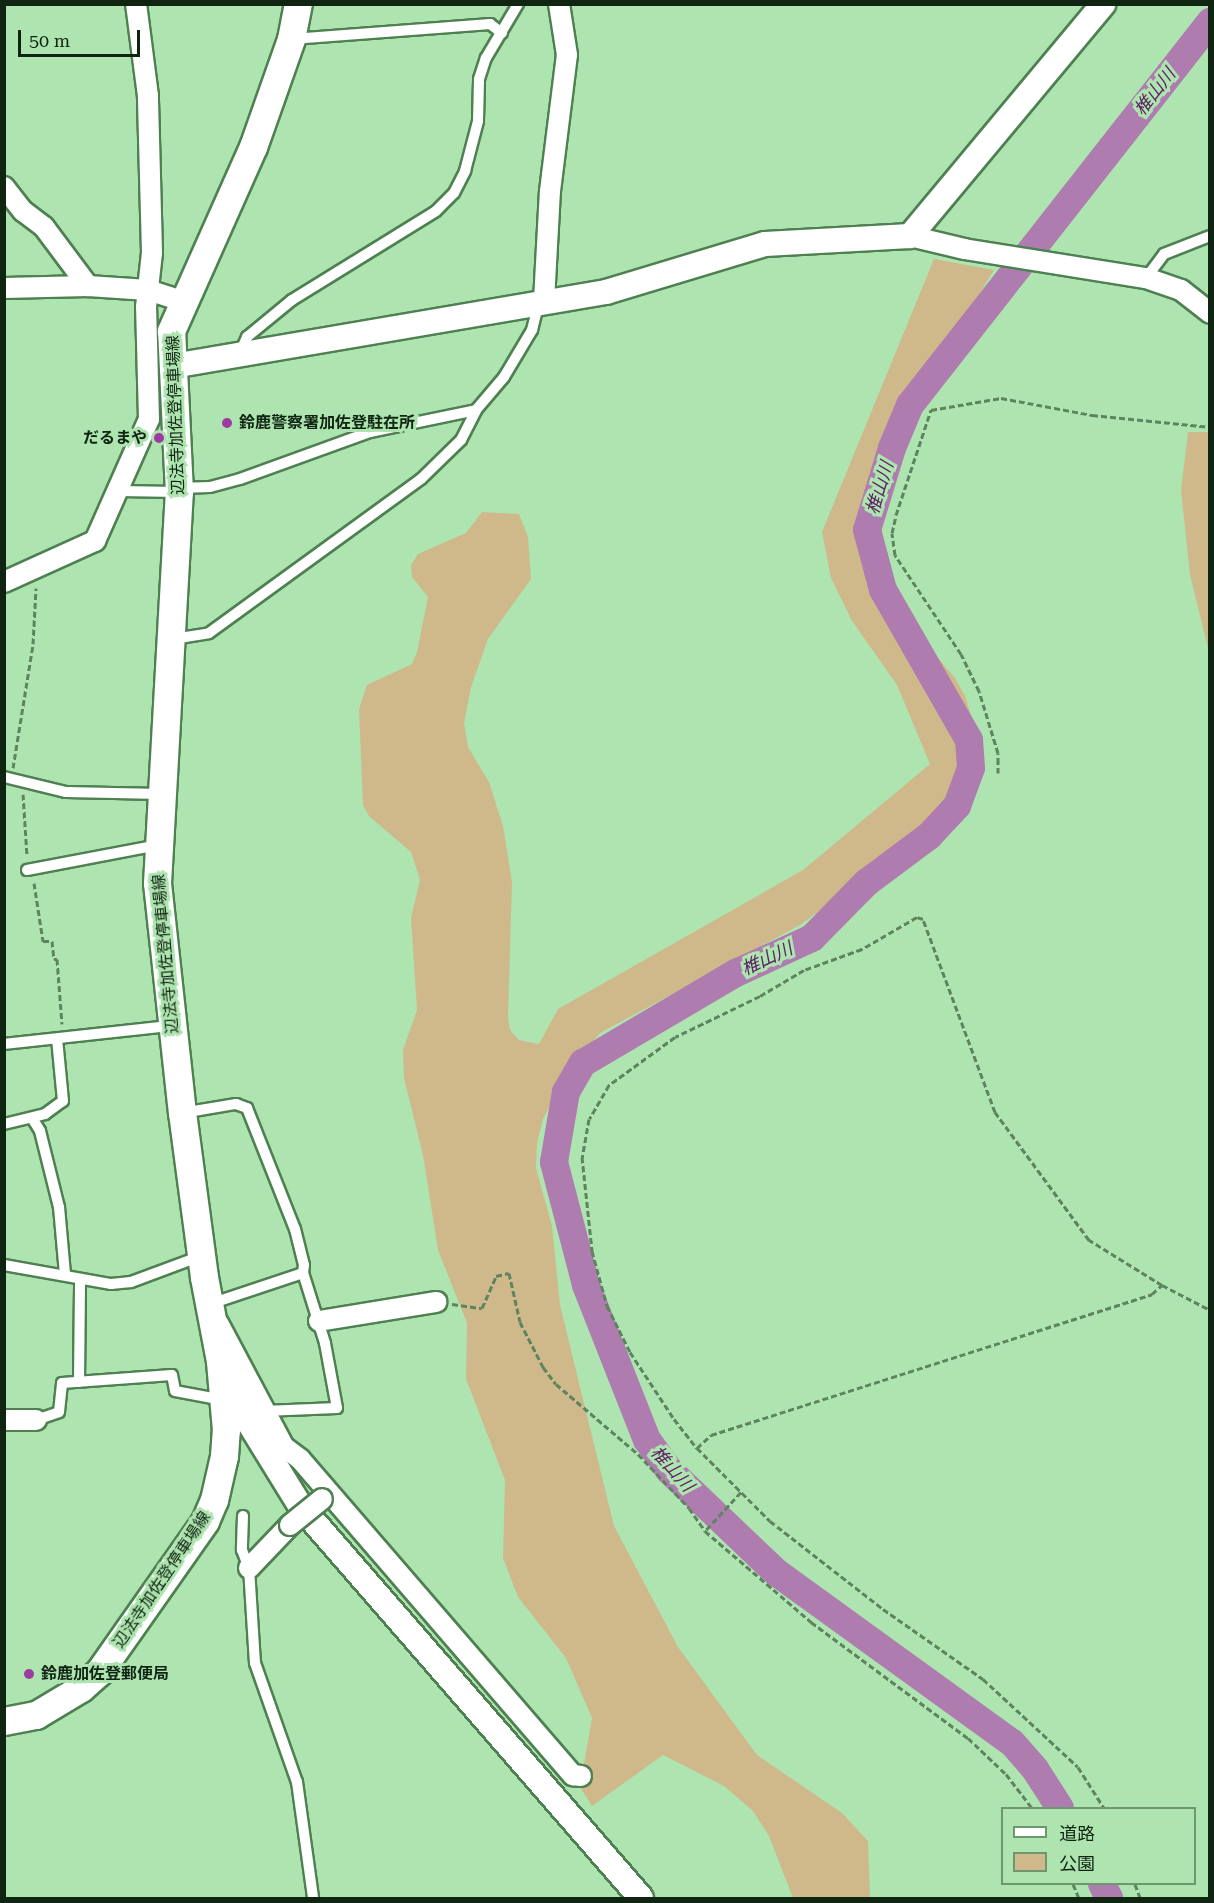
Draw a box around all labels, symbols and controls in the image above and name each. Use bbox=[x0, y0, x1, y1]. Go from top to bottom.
scale bar bbox=[21, 18, 142, 56]
text: 50 m bbox=[29, 30, 70, 51]
water label: 椎山川 bbox=[1130, 64, 1180, 120]
street label: 辺法寺加佐登停車場線 bbox=[164, 335, 188, 495]
place label: 鈴鹿警察署加佐登駐在所 bbox=[239, 413, 415, 433]
marker: 鈴鹿警察署加佐登駐在所 bbox=[220, 416, 234, 430]
place label: だるまや bbox=[83, 428, 147, 448]
marker: だるまや bbox=[152, 431, 166, 445]
water label: 椎山川 bbox=[862, 459, 898, 517]
street label: 辺法寺加佐登停車場線 bbox=[149, 873, 183, 1035]
water label: 椎山川 bbox=[738, 938, 796, 980]
water label: 椎山川 bbox=[646, 1442, 698, 1496]
street label: 辺法寺加佐登停車場線 bbox=[109, 1508, 215, 1652]
place label: 鈴鹿加佐登郵便局 bbox=[41, 1664, 169, 1684]
marker: 鈴鹿加佐登郵便局 bbox=[22, 1667, 36, 1681]
legend bbox=[1001, 1807, 1196, 1885]
text: 道路 bbox=[1059, 1823, 1095, 1844]
text: 公園 bbox=[1059, 1853, 1095, 1874]

